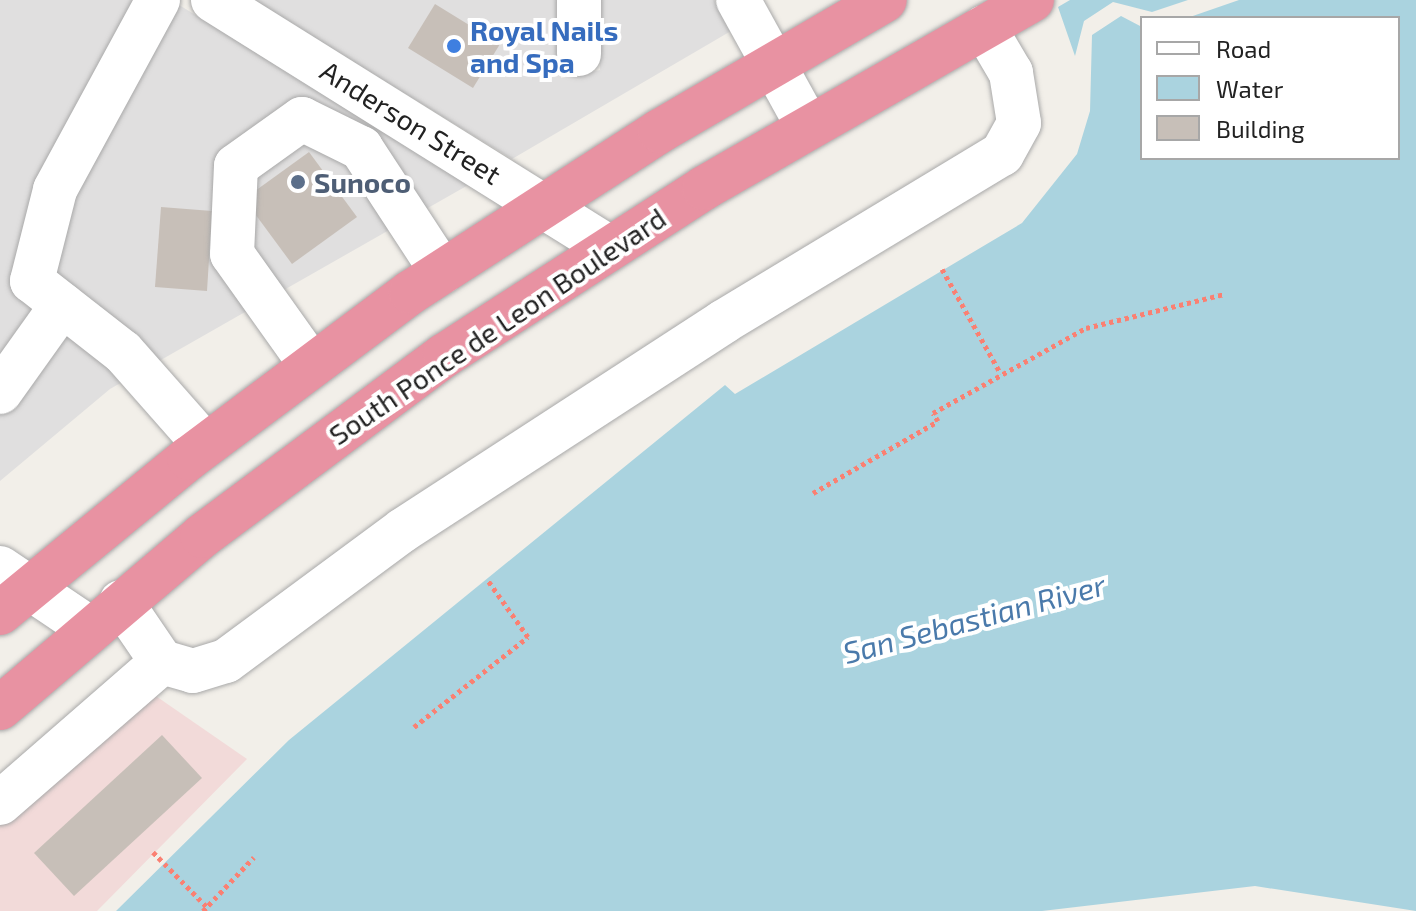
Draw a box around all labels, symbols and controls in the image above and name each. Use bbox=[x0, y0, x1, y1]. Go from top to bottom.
place label: Royal Nails and Spa bbox=[470, 13, 619, 79]
legend bbox=[1140, 16, 1400, 160]
text: Road bbox=[1216, 34, 1271, 63]
marker: Royal Nails and Spa bbox=[445, 37, 463, 55]
street label: Anderson Street bbox=[315, 53, 507, 191]
text: Water bbox=[1216, 74, 1283, 103]
text: Building bbox=[1216, 114, 1305, 143]
place label: Sunoco bbox=[314, 165, 411, 199]
marker: Sunoco bbox=[289, 173, 307, 191]
street label: South Ponce de Leon Boulevard bbox=[322, 201, 672, 451]
water label: San Sebastian River bbox=[839, 566, 1109, 670]

